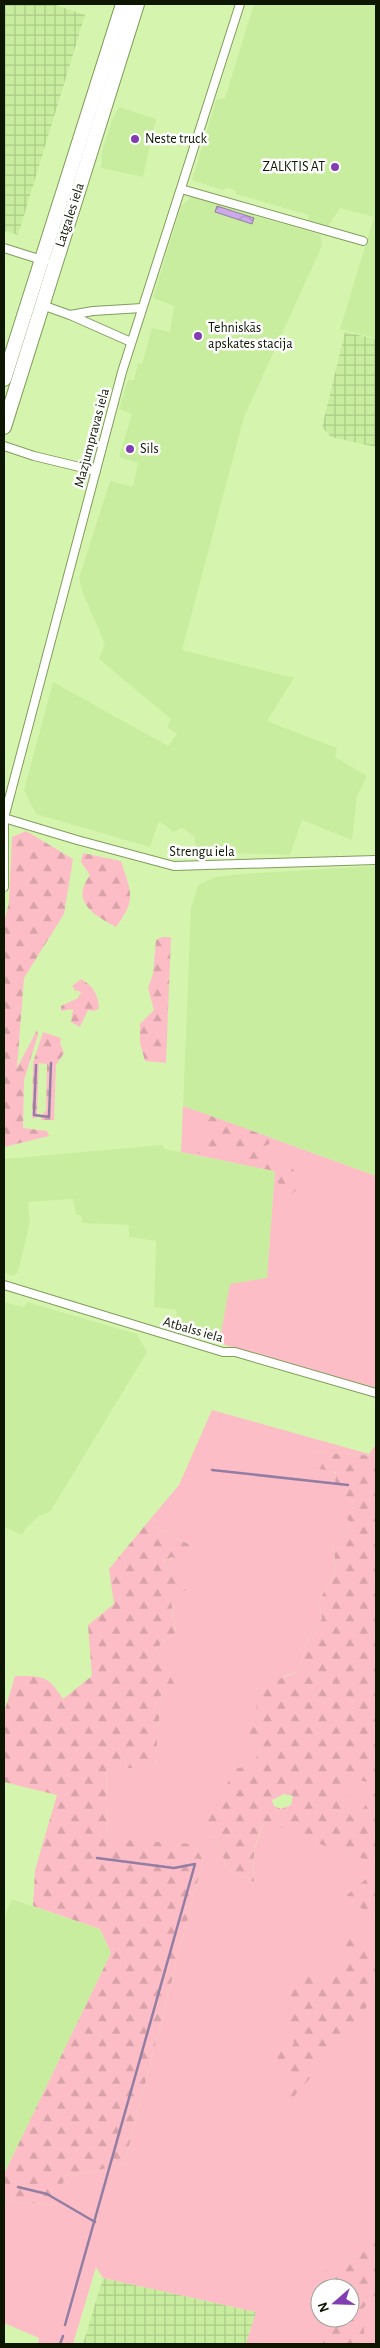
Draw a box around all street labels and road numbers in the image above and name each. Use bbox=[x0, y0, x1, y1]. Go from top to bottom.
street label: Latgales iela bbox=[53, 181, 87, 249]
street label: Mazjumpravas iela bbox=[72, 386, 112, 489]
street label: Strengu iela bbox=[169, 845, 235, 859]
street label: Atbalss iela bbox=[161, 1315, 225, 1345]

